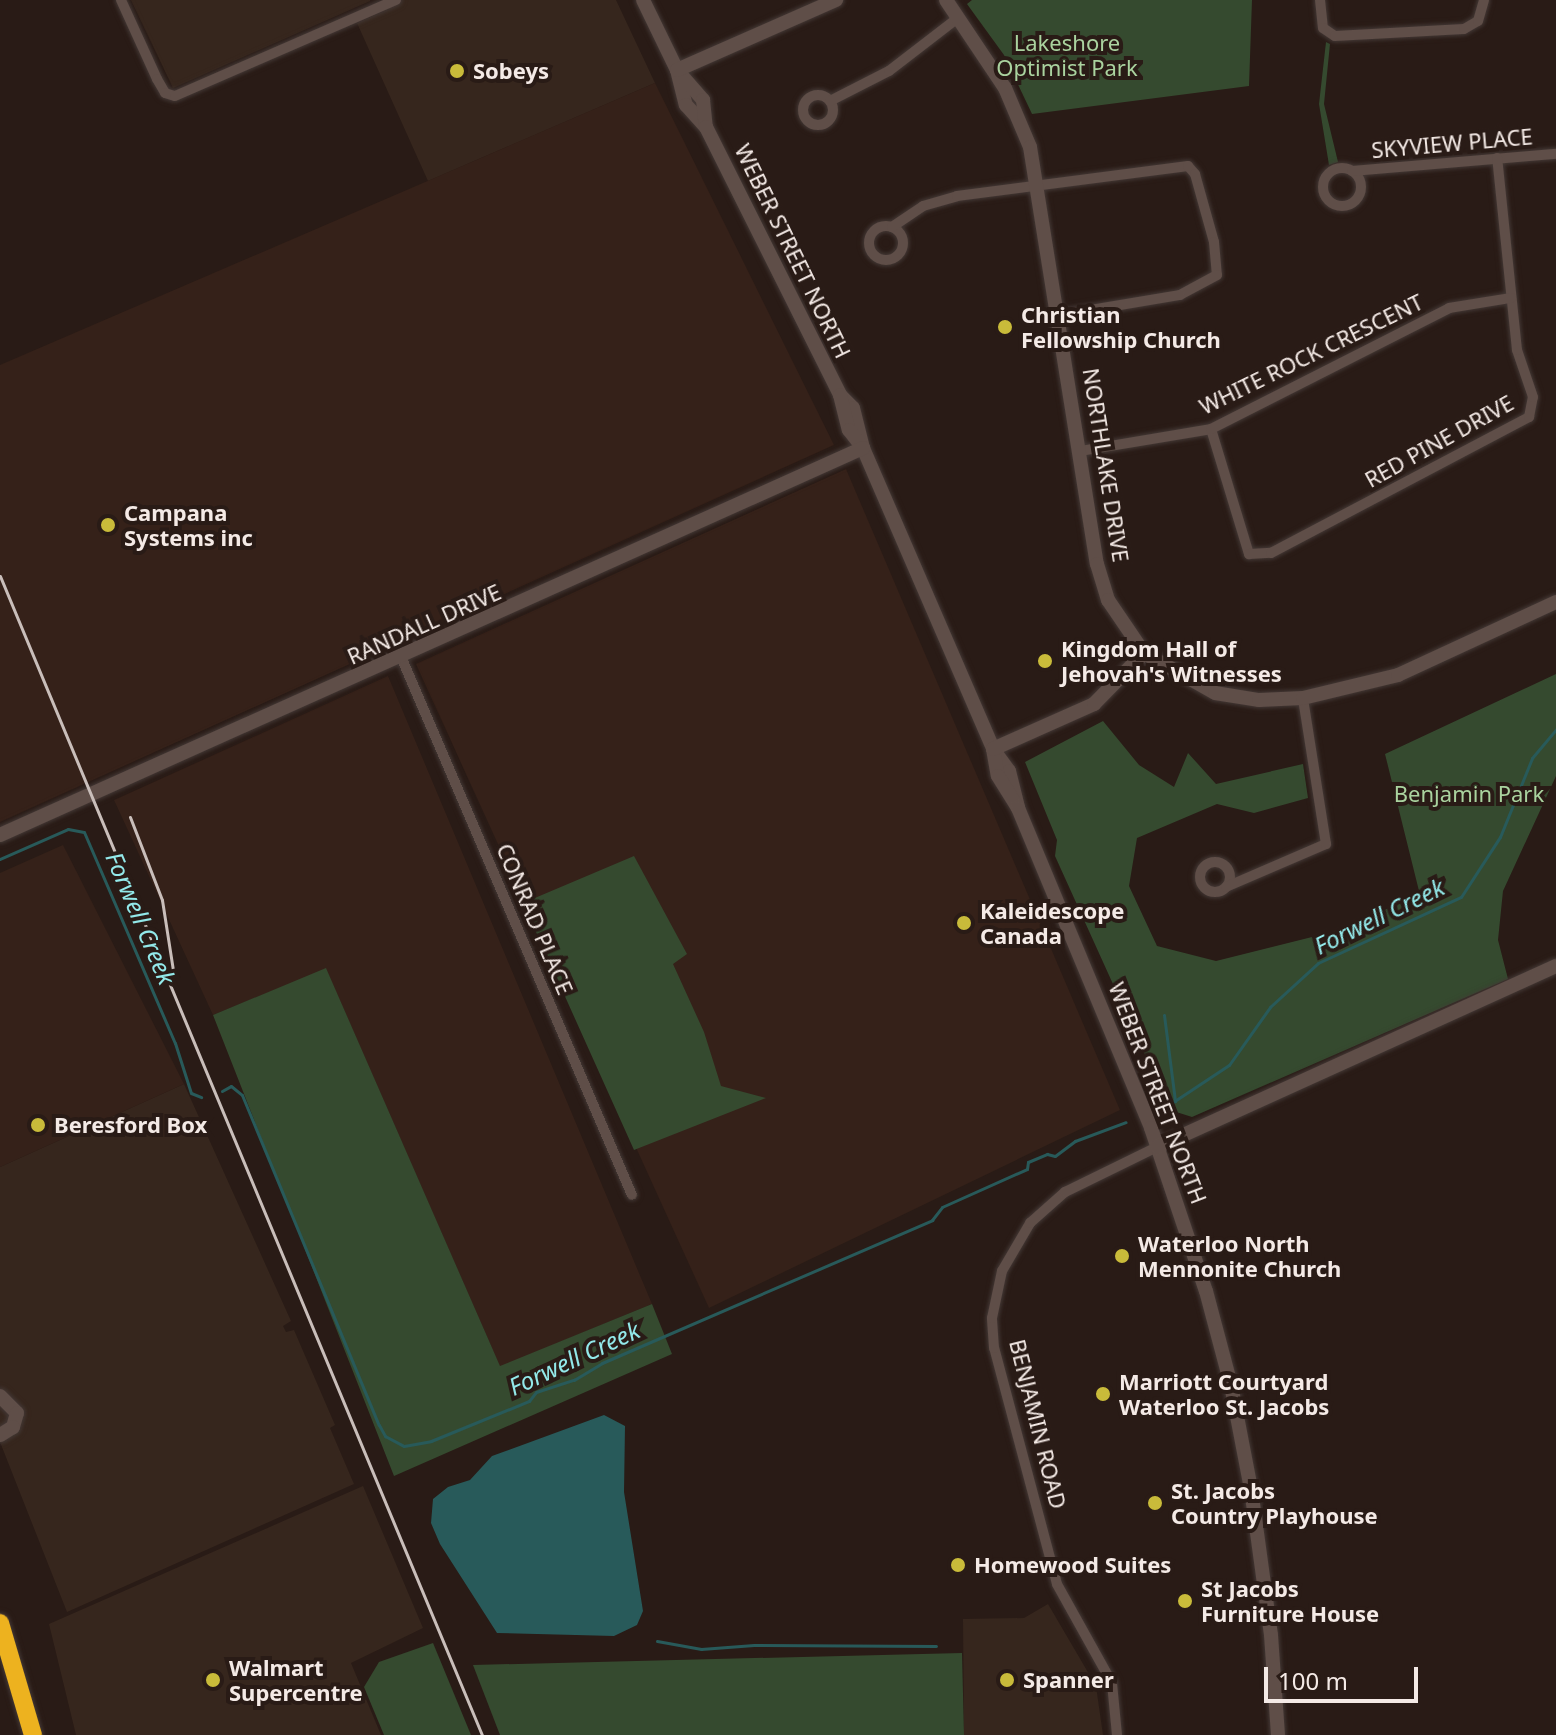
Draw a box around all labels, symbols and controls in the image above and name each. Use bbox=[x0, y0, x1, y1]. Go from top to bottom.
park label: Lakeshore Optimist Park bbox=[996, 29, 1138, 80]
place label: Sobeys bbox=[473, 58, 549, 84]
marker: Sobeys bbox=[448, 62, 466, 80]
street label: SKYVIEW PLACE bbox=[1370, 123, 1534, 163]
street label: WEBER STREET NORTH bbox=[730, 140, 856, 362]
street label: WHITE ROCK CRESCENT bbox=[1195, 288, 1427, 420]
place label: Christian Fellowship Church bbox=[1021, 301, 1221, 352]
marker: Christian Fellowship Church bbox=[996, 318, 1014, 336]
street label: NORTHLAKE DRIVE bbox=[1078, 366, 1134, 564]
street label: RED PINE DRIVE bbox=[1360, 389, 1518, 493]
place label: Campana Systems inc bbox=[124, 499, 253, 550]
marker: Campana Systems inc bbox=[99, 516, 117, 534]
street label: RANDALL DRIVE bbox=[343, 578, 505, 670]
place label: Kingdom Hall of Jehovah's Witnesses bbox=[1061, 635, 1282, 686]
marker: Kingdom Hall of Jehovah's Witnesses bbox=[1036, 652, 1054, 670]
park label: Benjamin Park bbox=[1394, 781, 1544, 807]
street label: CONRAD PLACE bbox=[491, 840, 579, 998]
water label: Forwell Creek bbox=[100, 847, 182, 989]
water label: Forwell Creek bbox=[1309, 872, 1449, 960]
place label: Kaleidescope Canada bbox=[980, 897, 1124, 948]
marker: Kaleidescope Canada bbox=[955, 914, 973, 932]
street label: WEBER STREET NORTH bbox=[1104, 979, 1212, 1207]
place label: Beresford Box bbox=[54, 1112, 207, 1138]
marker: Beresford Box bbox=[29, 1116, 47, 1134]
place label: Waterloo North Mennonite Church bbox=[1138, 1230, 1341, 1282]
marker: Waterloo North Mennonite Church bbox=[1113, 1247, 1131, 1265]
water label: Forwell Creek bbox=[504, 1315, 644, 1401]
street label: BENJAMIN ROAD bbox=[1004, 1337, 1072, 1511]
place label: Marriott Courtyard Waterloo St. Jacobs bbox=[1119, 1368, 1329, 1420]
marker: Marriott Courtyard Waterloo St. Jacobs bbox=[1094, 1385, 1112, 1403]
place label: St. Jacobs Country Playhouse bbox=[1171, 1477, 1378, 1528]
marker: St. Jacobs Country Playhouse bbox=[1146, 1494, 1164, 1512]
place label: Homewood Suites bbox=[974, 1552, 1171, 1578]
marker: Homewood Suites bbox=[949, 1556, 967, 1574]
place label: St Jacobs Furniture House bbox=[1201, 1575, 1379, 1626]
marker: St Jacobs Furniture House bbox=[1176, 1592, 1194, 1610]
scale bar bbox=[1268, 1651, 1422, 1701]
place label: Walmart Supercentre bbox=[229, 1654, 363, 1706]
text: 100 m bbox=[1278, 1664, 1348, 1697]
place label: Spanner bbox=[1023, 1667, 1114, 1693]
marker: Walmart Supercentre bbox=[204, 1671, 222, 1689]
marker: Spanner bbox=[998, 1671, 1016, 1689]

